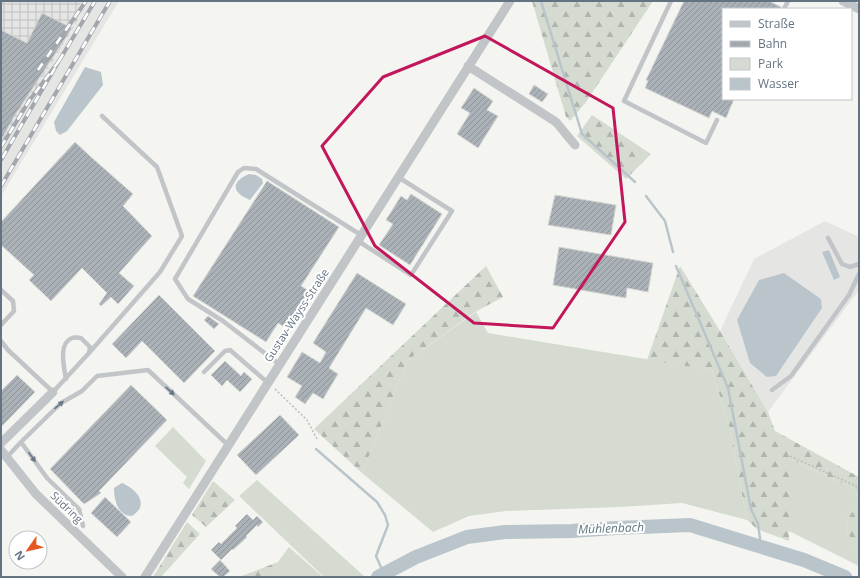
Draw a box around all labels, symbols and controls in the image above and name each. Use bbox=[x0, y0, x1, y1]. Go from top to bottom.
legend bbox=[722, 8, 852, 100]
text: Straße bbox=[758, 15, 795, 32]
text: Bahn bbox=[758, 35, 787, 52]
text: Park bbox=[758, 55, 784, 72]
text: Wasser bbox=[758, 75, 799, 92]
street label: Gustav-Wayss-Straße bbox=[260, 265, 332, 365]
one-way arrow bbox=[165, 386, 175, 395]
one-way arrow bbox=[53, 401, 64, 410]
one-way arrow bbox=[28, 452, 36, 463]
street label: Südring bbox=[48, 488, 86, 526]
water label: Mühlenbach bbox=[578, 518, 644, 538]
north arrow bbox=[8, 530, 48, 570]
text: N bbox=[11, 548, 28, 564]

